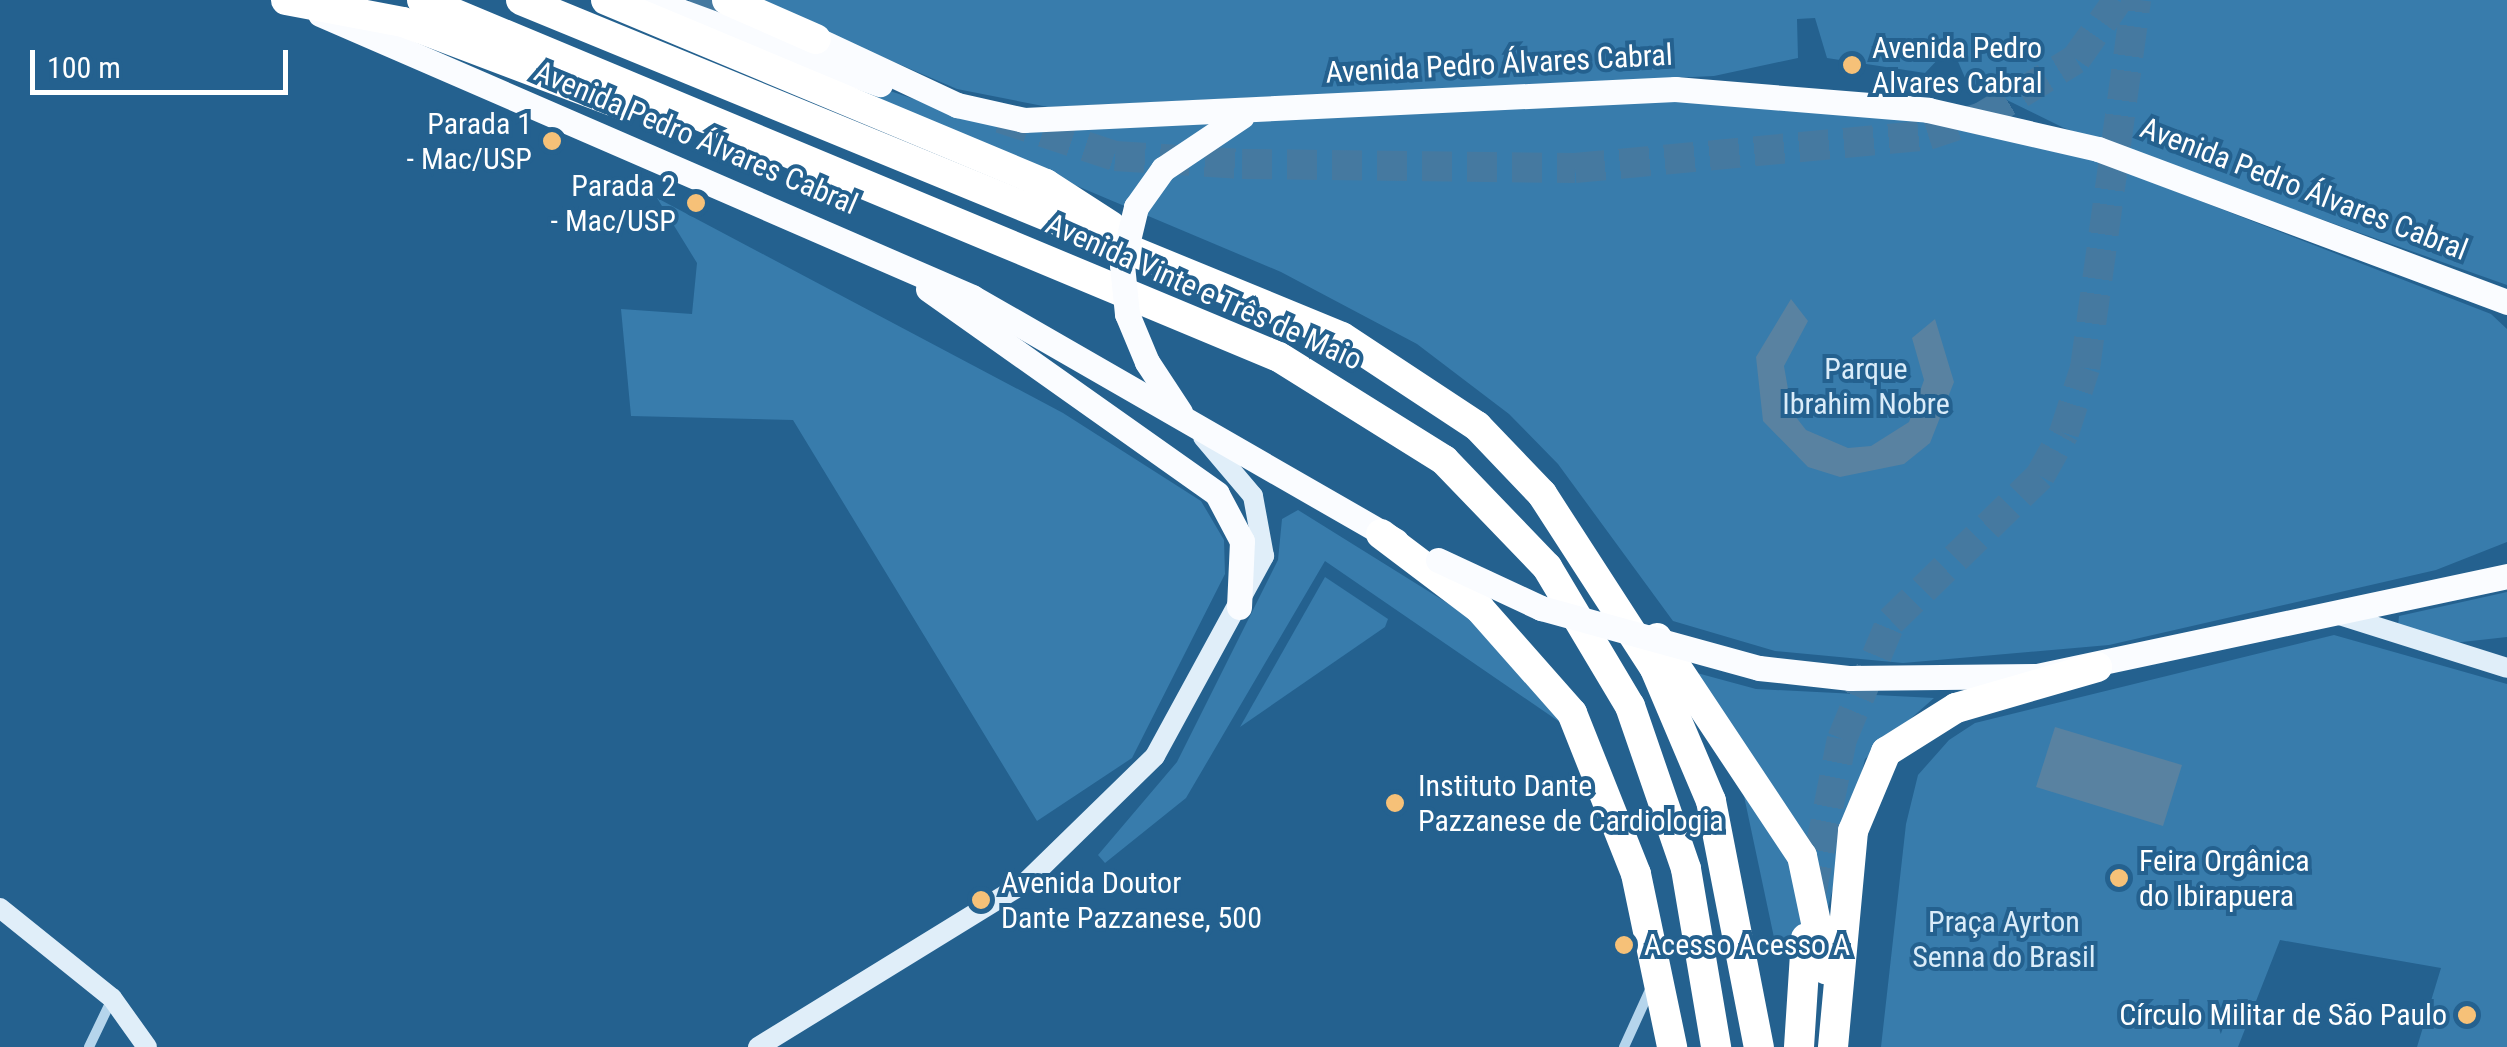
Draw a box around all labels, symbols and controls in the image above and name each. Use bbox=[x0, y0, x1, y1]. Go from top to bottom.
scale bar bbox=[35, 30, 292, 92]
place label: Avenida Pedro Alvares Cabral bbox=[1872, 30, 2043, 100]
street label: Avenida Pedro Álvares Cabral bbox=[1324, 37, 1674, 91]
text: 100 m bbox=[47, 50, 121, 85]
street label: Avenida Pedro Álvares Cabral bbox=[529, 54, 863, 222]
marker: Avenida Pedro Alvares Cabral bbox=[1841, 54, 1863, 76]
place label: Parada 1 - Mac/USP bbox=[407, 106, 532, 176]
street label: Avenida Pedro Álvares Cabral bbox=[2135, 110, 2473, 268]
marker: Parada 1 - Mac/USP bbox=[541, 130, 563, 152]
place label: Parada 2 - Mac/USP bbox=[551, 168, 676, 238]
marker: Parada 2 - Mac/USP bbox=[685, 192, 707, 214]
street label: Avenida Vinte e Três de Maio bbox=[1040, 206, 1368, 378]
park label: Parque Ibrahim Nobre bbox=[1782, 351, 1950, 422]
place label: Instituto Dante Pazzanese de Cardiologia bbox=[1418, 768, 1724, 838]
marker: Instituto Dante Pazzanese de Cardiologia bbox=[1382, 790, 1408, 816]
place label: Feira Orgânica do Ibirapuera bbox=[2139, 843, 2310, 914]
place label: Avenida Doutor Dante Pazzanese, 500 bbox=[1001, 865, 1262, 936]
marker: Feira Orgânica do Ibirapuera bbox=[2108, 867, 2130, 889]
marker: Avenida Doutor Dante Pazzanese, 500 bbox=[970, 889, 992, 911]
park label: Praça Ayrton Senna do Brasil bbox=[1912, 904, 2096, 974]
place label: Acesso Acesso A bbox=[1644, 927, 1850, 963]
marker: Acesso Acesso A bbox=[1613, 934, 1635, 956]
place label: Círculo Militar de São Paulo bbox=[2119, 997, 2447, 1033]
marker: Círculo Militar de São Paulo bbox=[2456, 1004, 2478, 1026]

